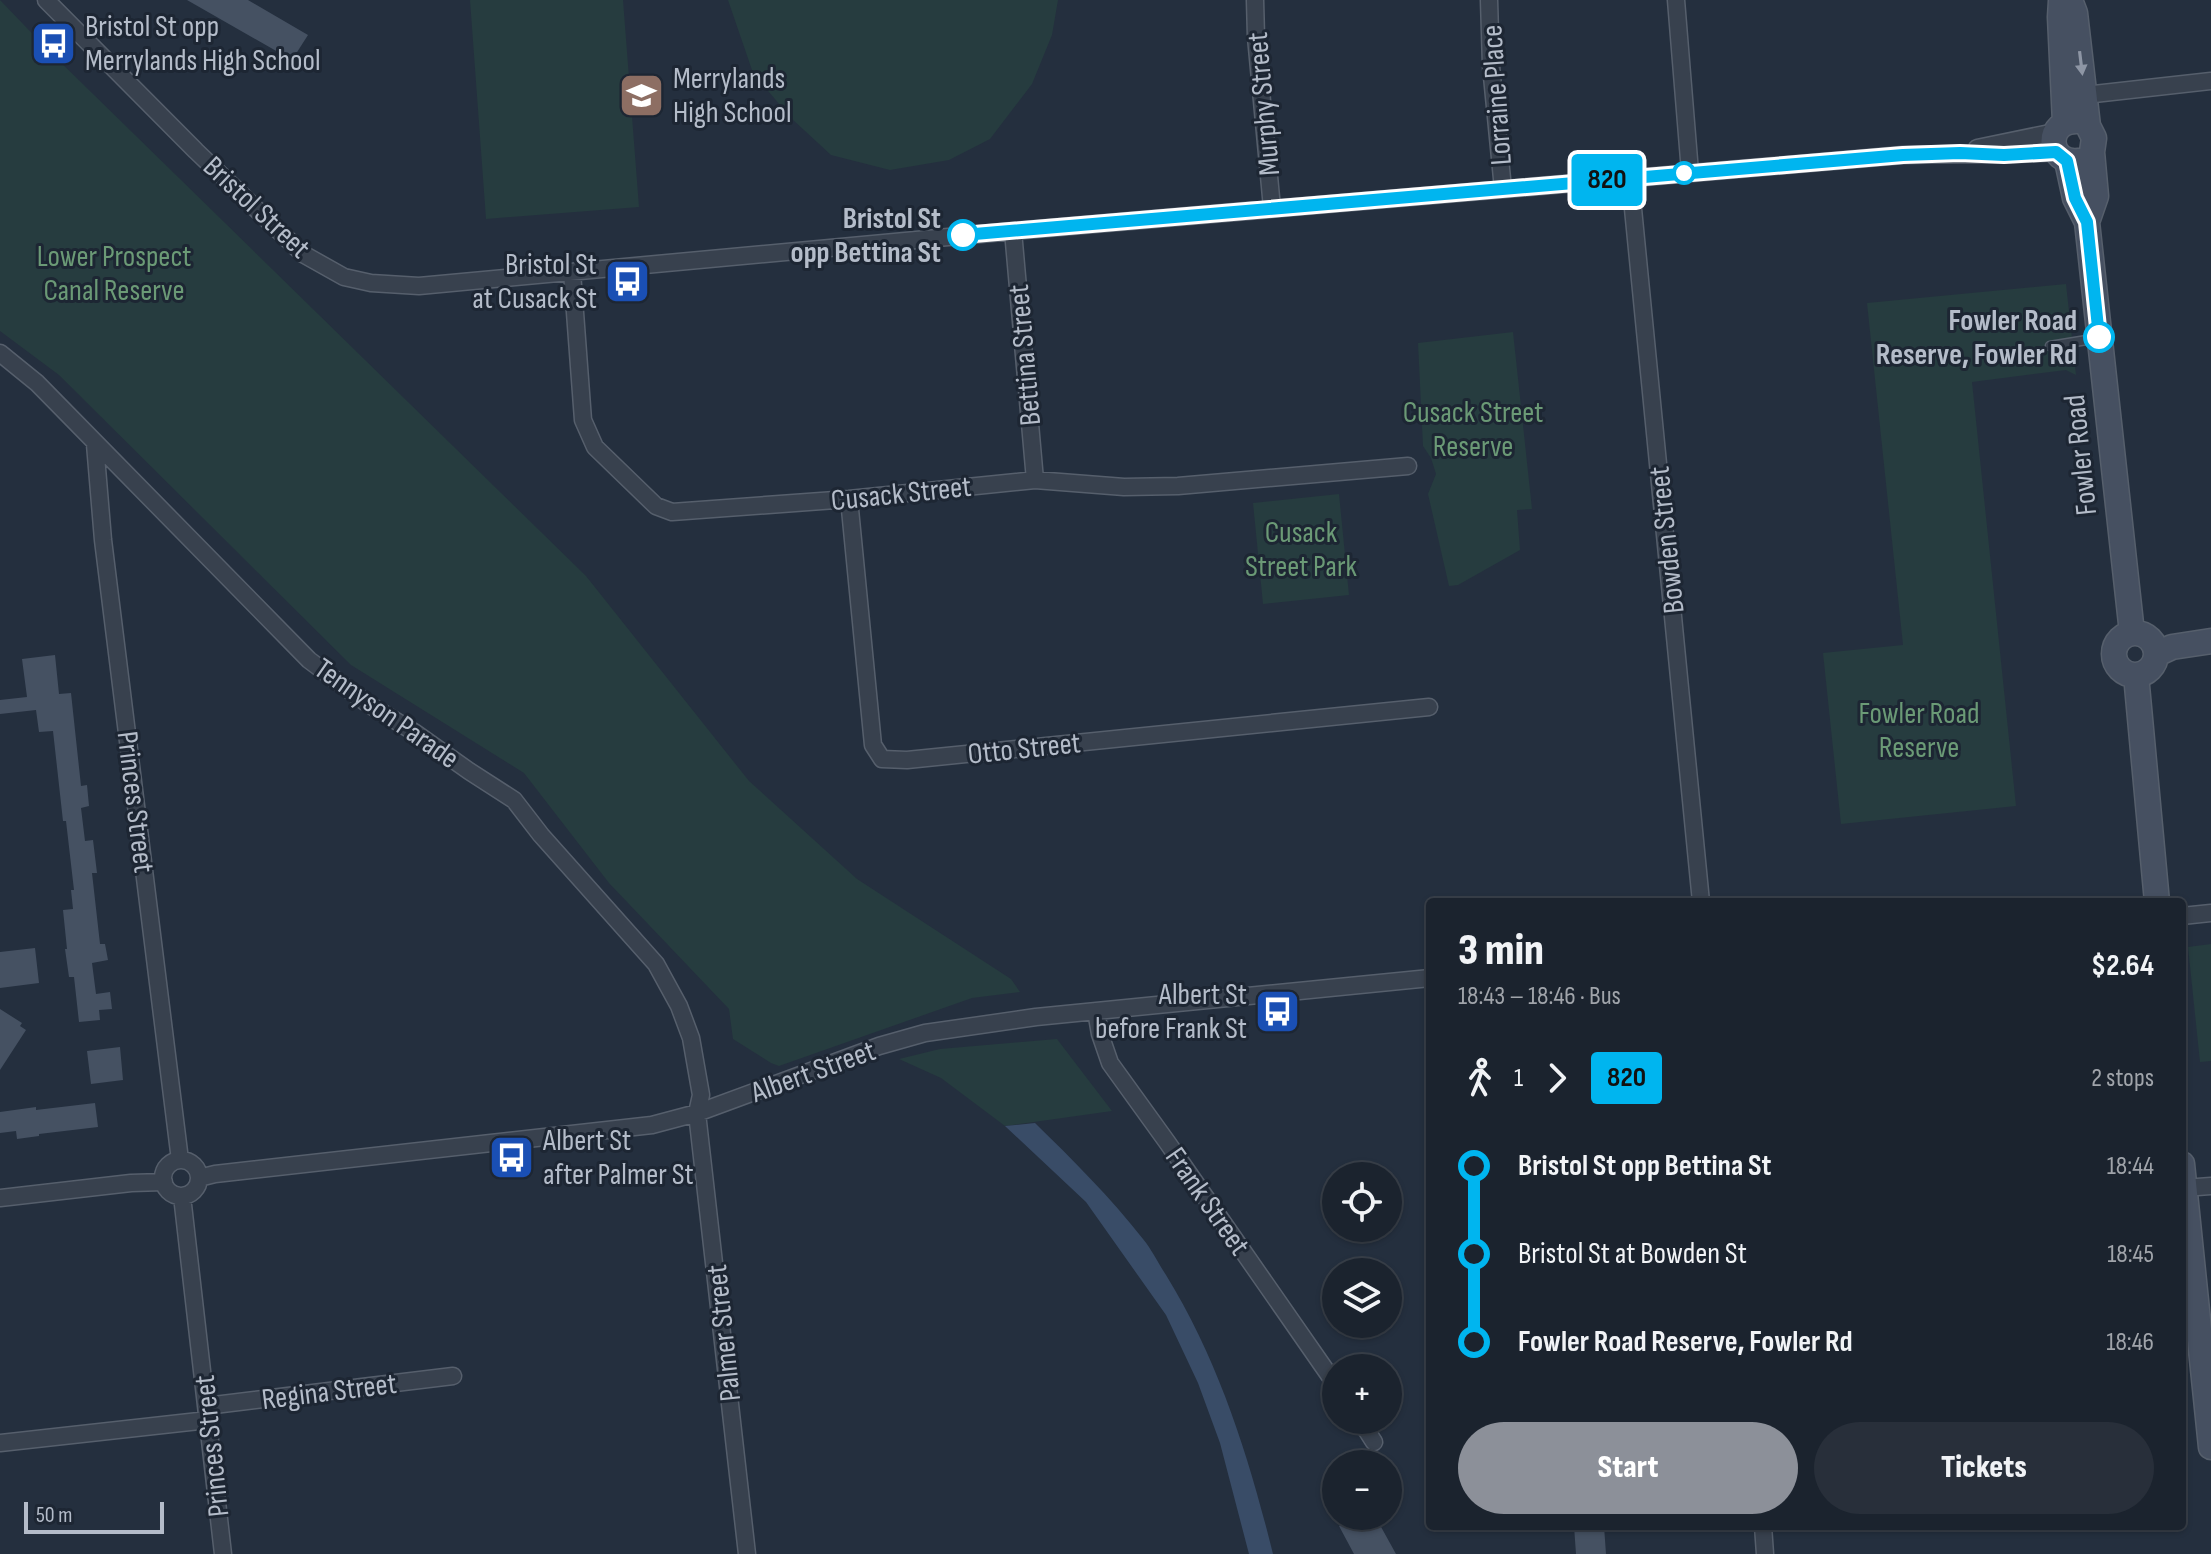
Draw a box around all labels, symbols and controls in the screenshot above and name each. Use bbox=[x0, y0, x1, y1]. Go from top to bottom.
place label: Bristol St opp Merrylands High School bbox=[85, 9, 321, 79]
bus stop icon: Bristol St opp Merrylands High School bbox=[30, 19, 78, 67]
street label: Lorraine Place bbox=[1474, 24, 1520, 166]
street label: Murphy Street bbox=[1240, 31, 1288, 177]
one-way arrow bbox=[2075, 50, 2088, 75]
place label: Merrylands High School bbox=[673, 61, 792, 131]
school or university icon: Merrylands High School bbox=[618, 71, 666, 119]
street label: Bristol Street bbox=[195, 149, 317, 266]
line badge: 820 bbox=[1561, 154, 1653, 206]
unlabelled marker bbox=[1673, 162, 1695, 184]
text: 820 bbox=[1587, 163, 1627, 196]
place label: Bristol St opp Bettina St bbox=[791, 201, 941, 271]
marker: Bristol St opp Bettina St bbox=[948, 220, 978, 250]
park label: Lower Prospect Canal Reserve bbox=[37, 239, 191, 309]
place label: Bristol St at Cusack St bbox=[472, 247, 597, 317]
bus stop icon: Bristol St at Cusack St bbox=[604, 257, 652, 305]
street label: Bettina Street bbox=[1001, 283, 1049, 427]
place label: Fowler Road Reserve, Fowler Rd bbox=[1876, 303, 2077, 373]
marker: Fowler Road Reserve, Fowler Rd bbox=[2084, 322, 2114, 352]
street label: Fowler Road bbox=[2057, 393, 2105, 517]
park label: Cusack Street Reserve bbox=[1403, 395, 1543, 465]
street label: Bowden Street bbox=[1641, 464, 1693, 615]
street label: Cusack Street bbox=[829, 469, 973, 519]
park label: Cusack Street Park bbox=[1245, 515, 1358, 585]
street label: Tennyson Parade bbox=[307, 651, 466, 777]
park label: Fowler Road Reserve bbox=[1858, 696, 1980, 766]
street label: Otto Street bbox=[966, 725, 1082, 773]
street label: Princes Street bbox=[108, 729, 162, 875]
text: 3 min bbox=[1458, 924, 1544, 977]
text: $2.64 bbox=[2091, 948, 2154, 984]
place label: Albert St before Frank St bbox=[1095, 977, 1247, 1047]
text: 18:43 – 18:46 · Bus bbox=[1458, 981, 1621, 1012]
bus stop icon: Albert St before Frank St bbox=[1254, 987, 1302, 1035]
street label: Albert Street bbox=[745, 1033, 880, 1111]
icon: walk bbox=[1458, 1056, 1502, 1100]
icon: forward bbox=[1535, 1056, 1579, 1100]
text: 820 bbox=[1607, 1061, 1646, 1094]
text: 1 bbox=[1514, 1063, 1523, 1094]
text: 2 stops bbox=[2091, 1063, 2154, 1094]
place label: Albert St after Palmer St bbox=[542, 1123, 694, 1193]
bus stop icon: Albert St after Palmer St bbox=[488, 1133, 536, 1181]
street label: Frank Street bbox=[1157, 1141, 1257, 1262]
text: Bristol St opp Bettina St bbox=[1518, 1148, 1771, 1184]
text: 18:44 bbox=[2107, 1151, 2154, 1182]
map controls bbox=[1322, 1162, 1402, 1530]
button: locate bbox=[1322, 1162, 1402, 1242]
text: Bristol St at Bowden St bbox=[1518, 1236, 1747, 1272]
text: 18:45 bbox=[2107, 1239, 2154, 1270]
button: layers bbox=[1322, 1258, 1402, 1338]
street label: Palmer Street bbox=[699, 1263, 749, 1403]
text: Fowler Road Reserve, Fowler Rd bbox=[1518, 1324, 1853, 1360]
text: 18:46 bbox=[2106, 1327, 2154, 1358]
button: + bbox=[1322, 1354, 1402, 1434]
street label: Regina Street bbox=[260, 1366, 399, 1418]
street label: Princes Street bbox=[187, 1373, 237, 1519]
button: Start bbox=[1458, 1422, 1798, 1514]
button: Tickets bbox=[1814, 1422, 2154, 1514]
button: − bbox=[1322, 1450, 1402, 1530]
scale bar bbox=[24, 1498, 164, 1534]
text: 50 m bbox=[36, 1502, 72, 1529]

